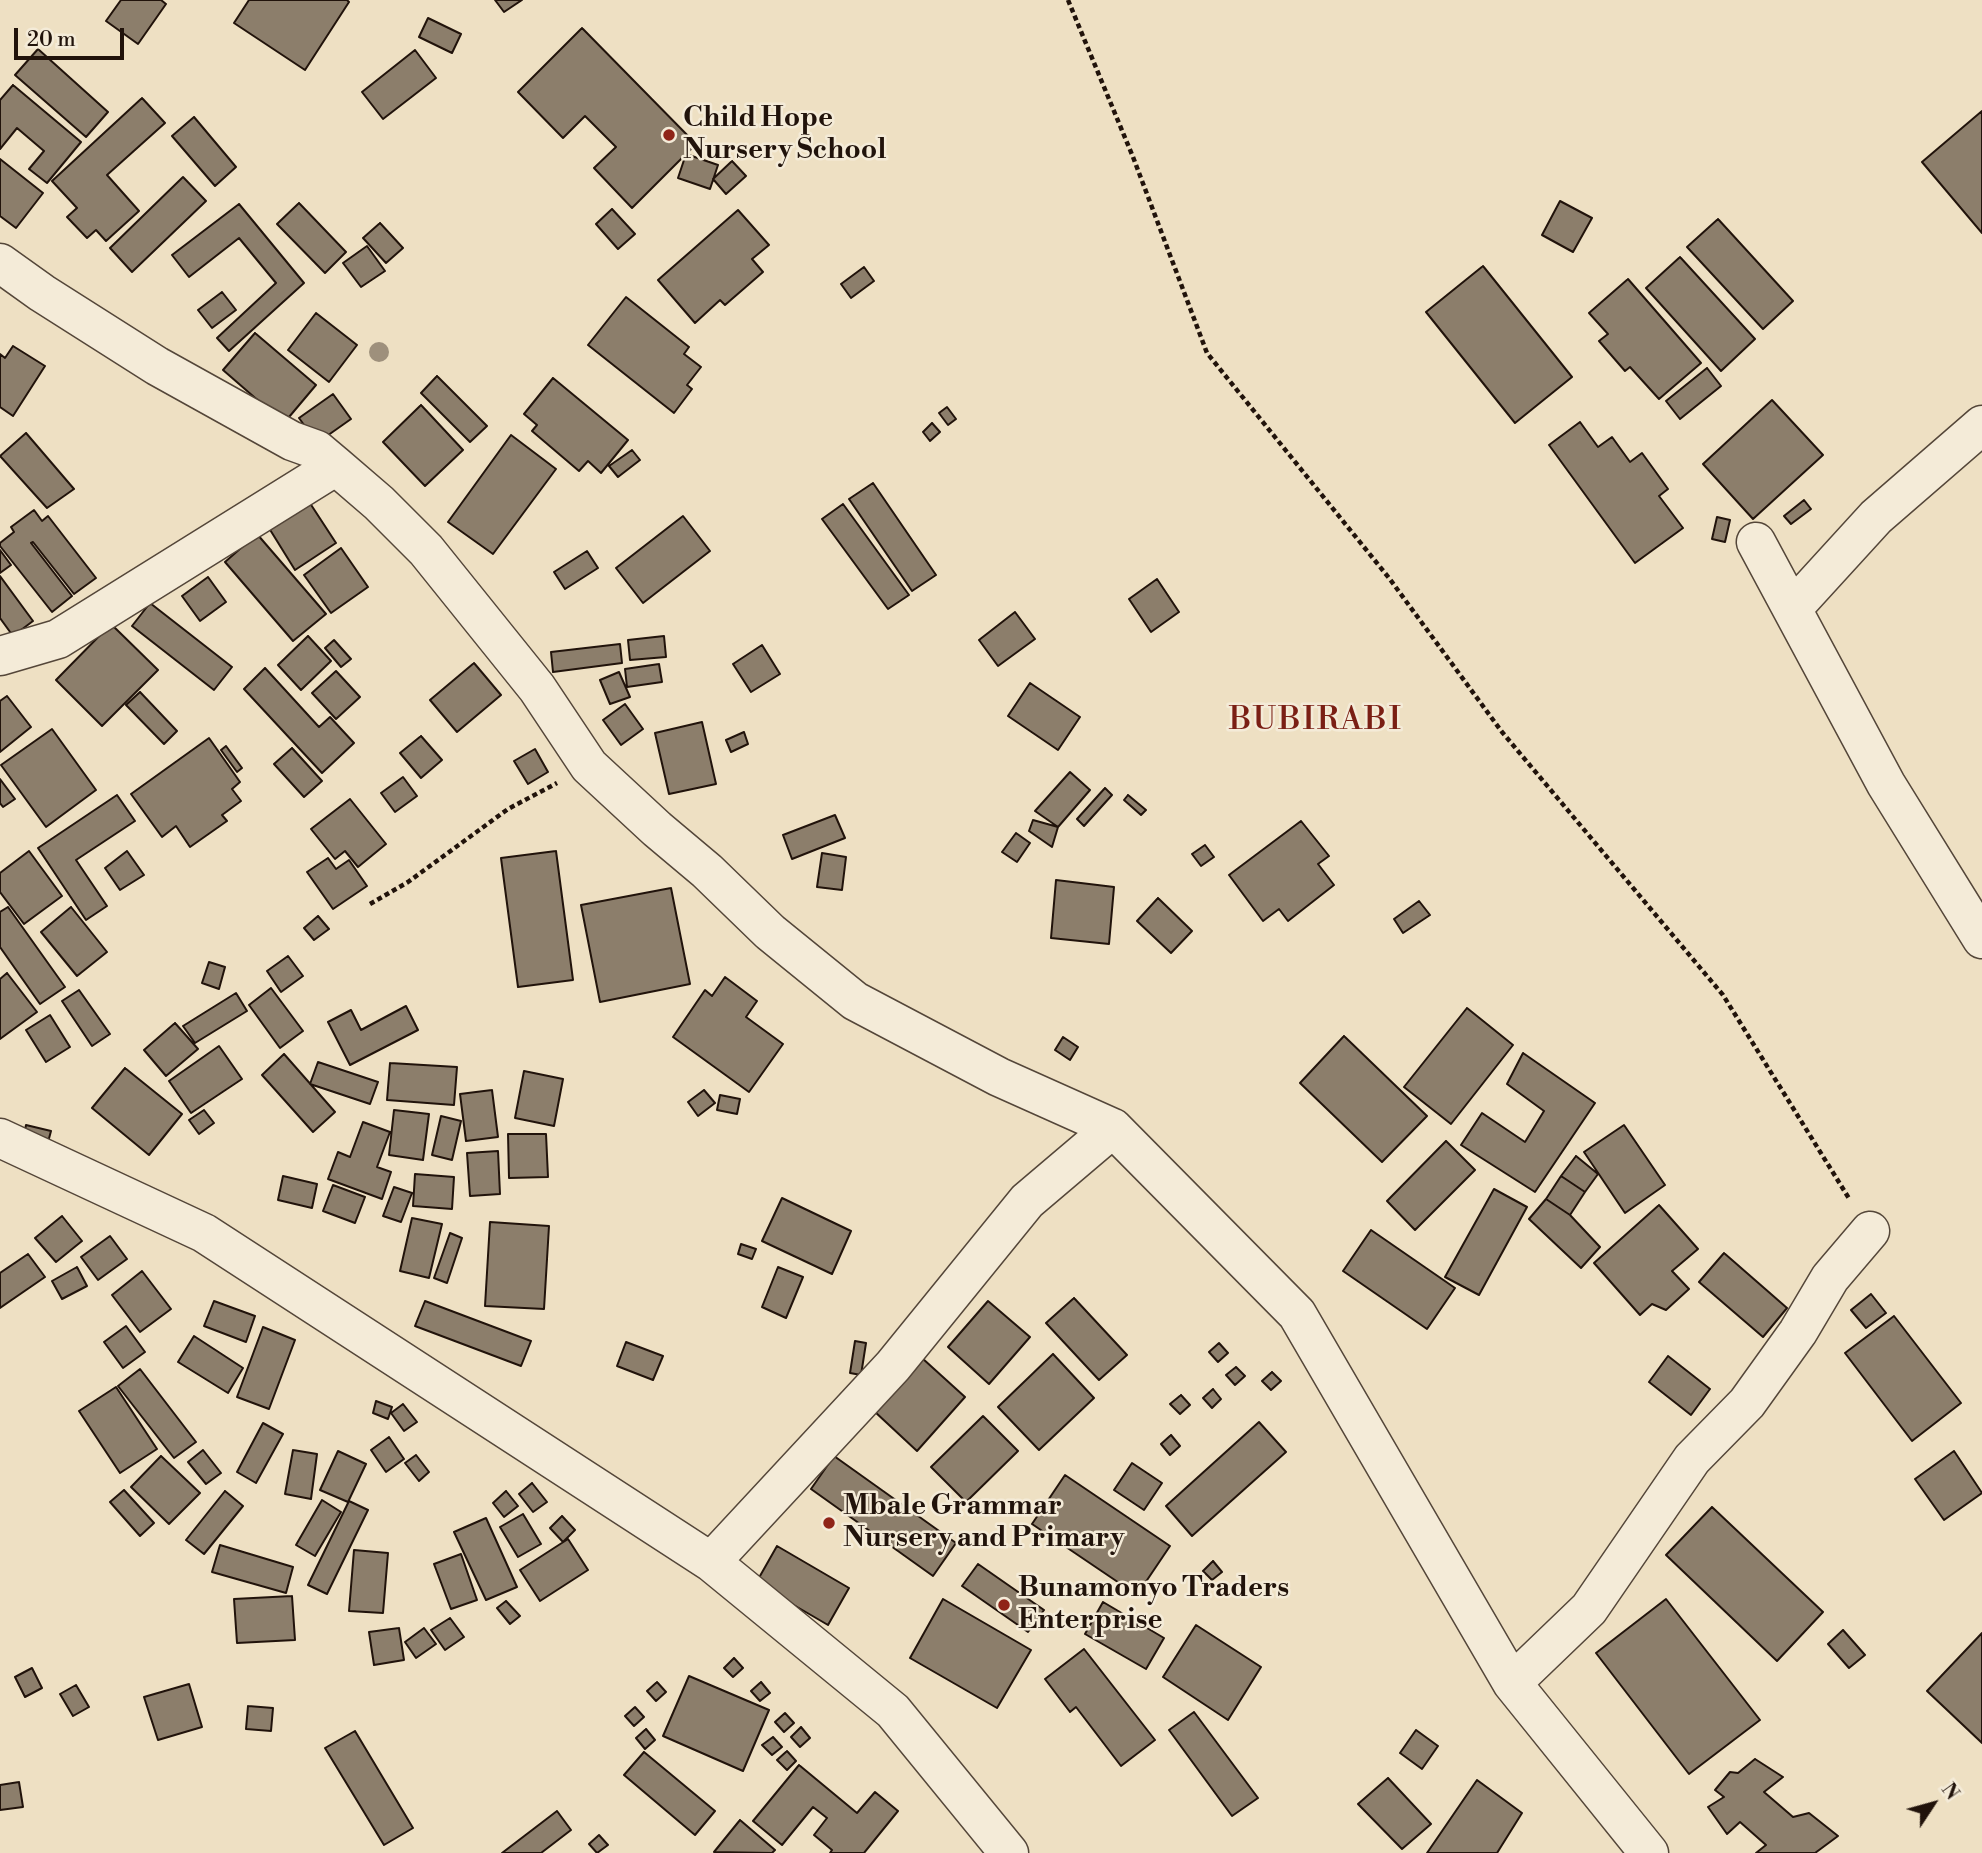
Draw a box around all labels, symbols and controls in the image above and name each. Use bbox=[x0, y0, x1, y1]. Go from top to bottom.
scale bar bbox=[18, 14, 128, 58]
text: 20 m bbox=[27, 27, 76, 53]
place label: Child Hope Nursery School bbox=[683, 102, 886, 168]
marker: Child Hope Nursery School bbox=[661, 127, 677, 143]
district label: BUBIRABI bbox=[1230, 702, 1402, 740]
place label: Mbale Grammar Nursery and Primary bbox=[843, 1490, 1124, 1556]
marker: Mbale Grammar Nursery and Primary bbox=[821, 1515, 837, 1531]
place label: Bunamonyo Traders Enterprise bbox=[1018, 1572, 1289, 1638]
marker: Bunamonyo Traders Enterprise bbox=[996, 1597, 1012, 1613]
north arrow bbox=[1898, 1769, 1968, 1839]
text: N bbox=[1936, 1779, 1964, 1805]

